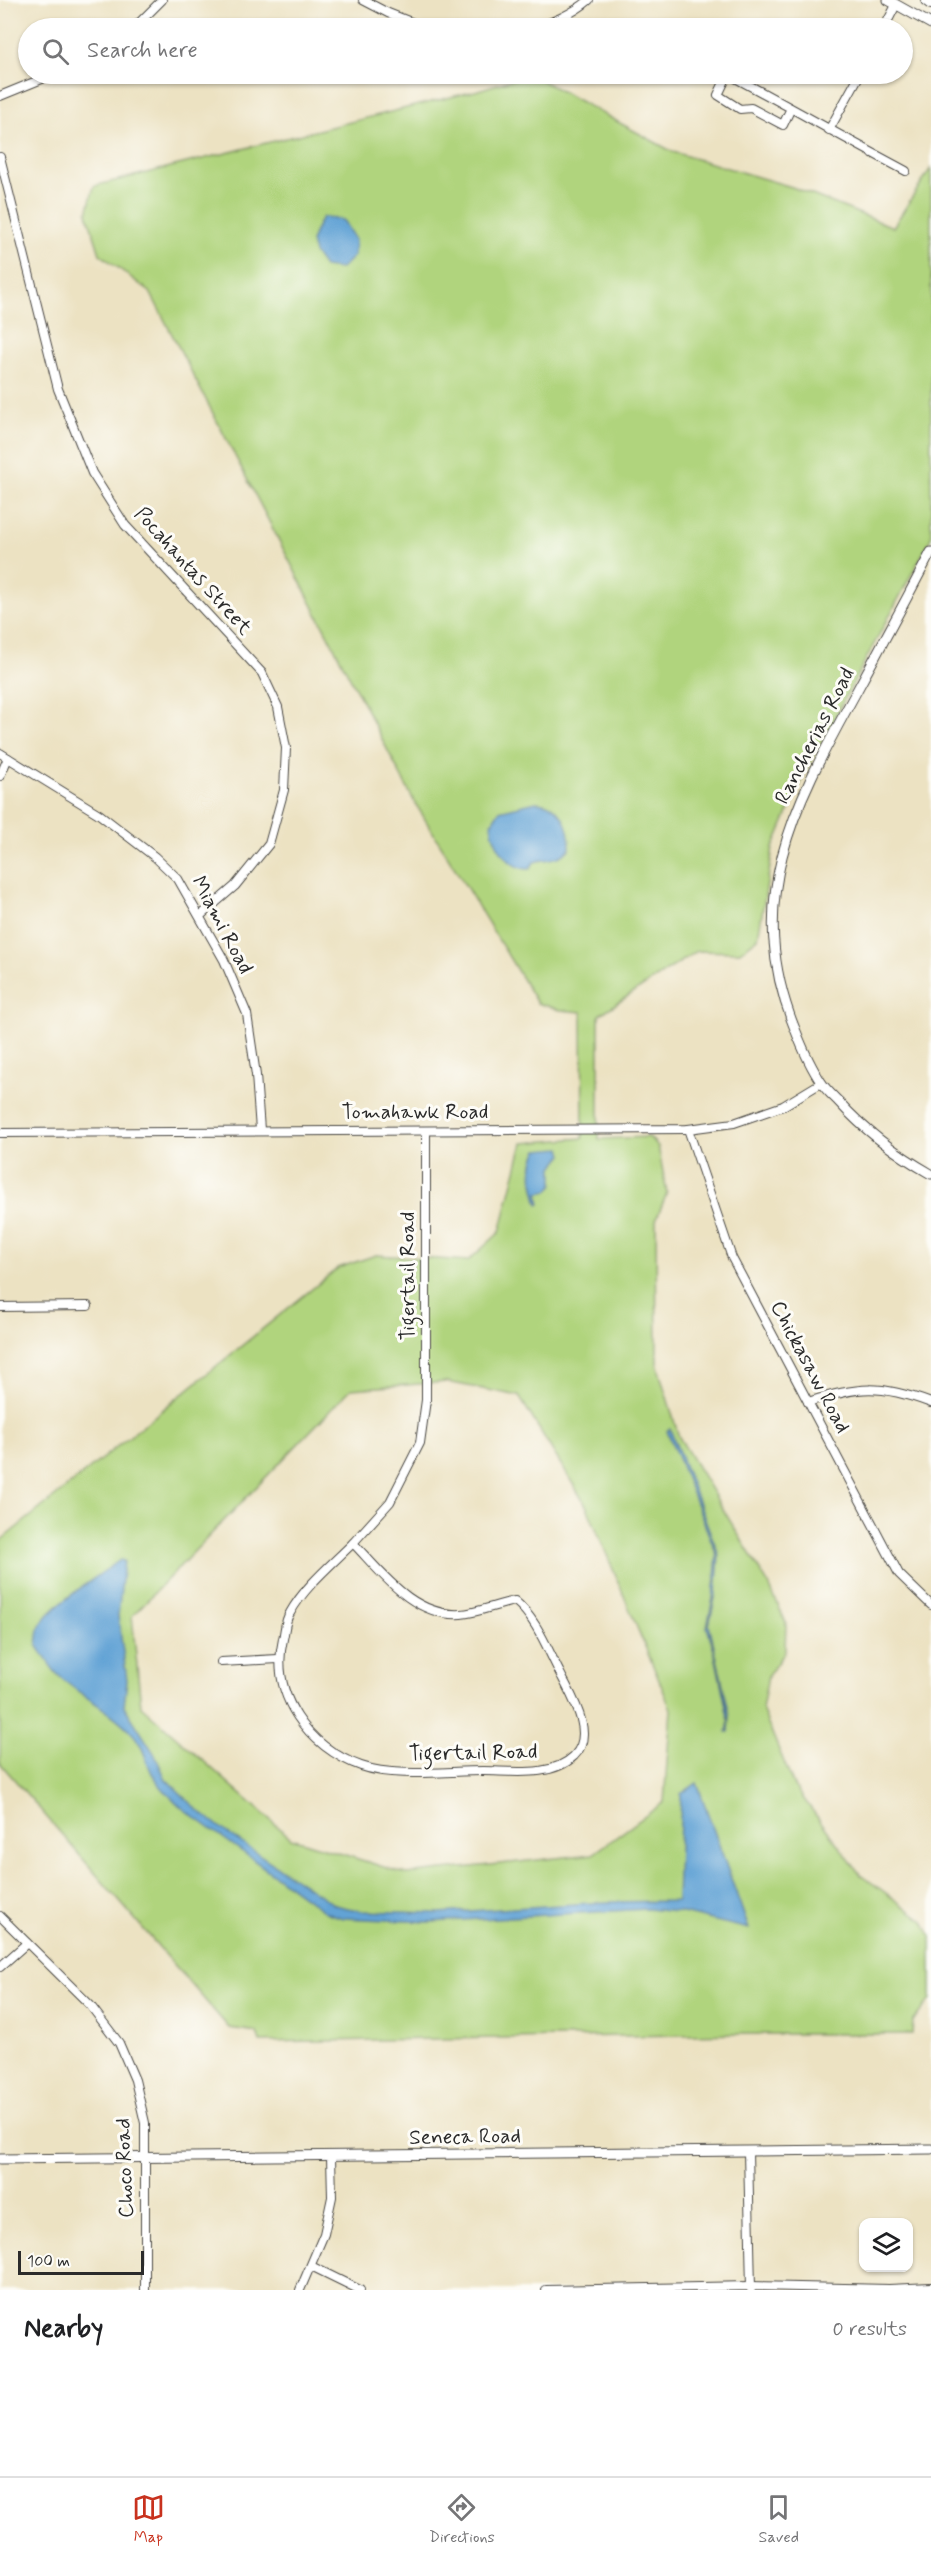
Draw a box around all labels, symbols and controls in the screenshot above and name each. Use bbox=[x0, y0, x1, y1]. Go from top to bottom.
search box bbox=[18, 18, 913, 84]
icon: search bbox=[39, 35, 72, 68]
text: Search here bbox=[87, 37, 198, 65]
street label: Pocahantas Street bbox=[128, 501, 259, 642]
street label: Rancherias Road bbox=[769, 663, 861, 809]
street label: Miami Road bbox=[184, 871, 260, 979]
street label: Tomahawk Road bbox=[342, 1098, 488, 1126]
street label: Tigertail Road bbox=[394, 1212, 424, 1340]
street label: Chickasaw Road bbox=[763, 1296, 857, 1438]
street label: Tigertail Road bbox=[408, 1738, 538, 1770]
street label: Choco Road bbox=[109, 2118, 141, 2218]
street label: Seneca Road bbox=[409, 2122, 521, 2152]
map controls bbox=[859, 2218, 913, 2272]
button: layers bbox=[859, 2218, 913, 2272]
scale bar bbox=[18, 2248, 144, 2276]
text: 100 m bbox=[27, 2251, 70, 2272]
text: Nearby bbox=[24, 2312, 103, 2346]
text: 0 results bbox=[833, 2316, 907, 2343]
tab: Map bbox=[132, 2491, 165, 2548]
tab: Directions bbox=[429, 2491, 495, 2548]
tab: Saved bbox=[759, 2491, 799, 2548]

